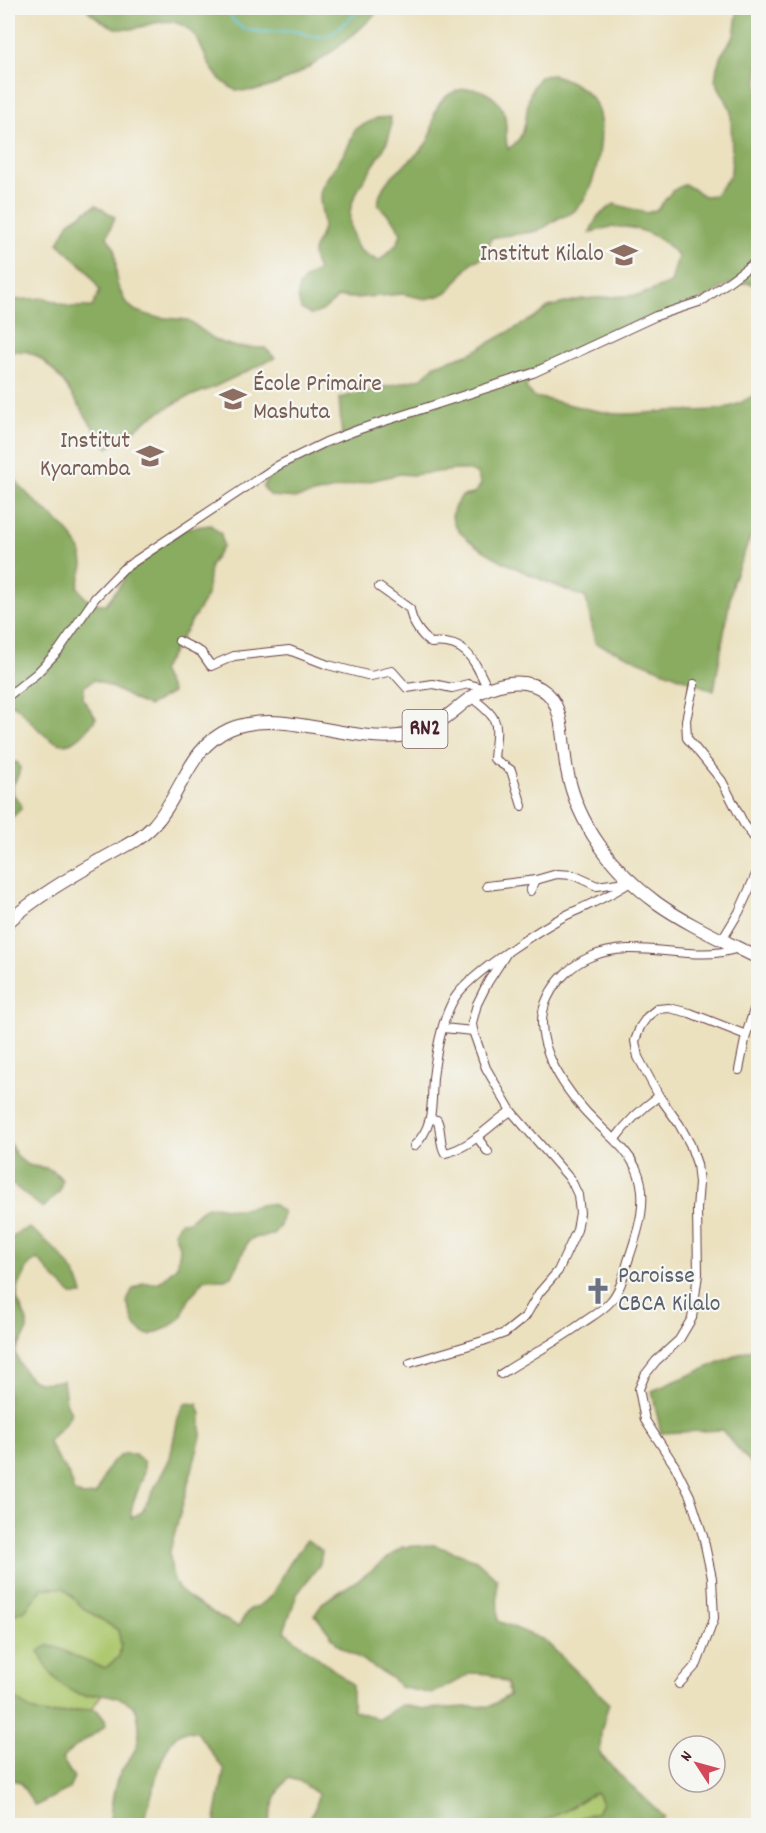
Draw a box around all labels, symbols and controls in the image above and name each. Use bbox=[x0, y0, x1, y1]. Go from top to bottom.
place label: Institut Kilalo bbox=[480, 238, 604, 272]
school or university icon: Institut Kilalo bbox=[609, 240, 639, 270]
place label: École Primaire Mashuta bbox=[253, 368, 382, 430]
school or university icon: École Primaire Mashuta bbox=[218, 384, 248, 414]
place label: Institut Kyaramba bbox=[40, 425, 131, 487]
school or university icon: Institut Kyaramba bbox=[135, 441, 165, 471]
road number: RN2 bbox=[402, 710, 448, 748]
place label: Paroisse CBCA Kilalo bbox=[618, 1260, 721, 1322]
church icon: Paroisse CBCA Kilalo bbox=[583, 1276, 613, 1306]
north arrow bbox=[667, 1734, 727, 1794]
text: N bbox=[675, 1747, 699, 1767]

